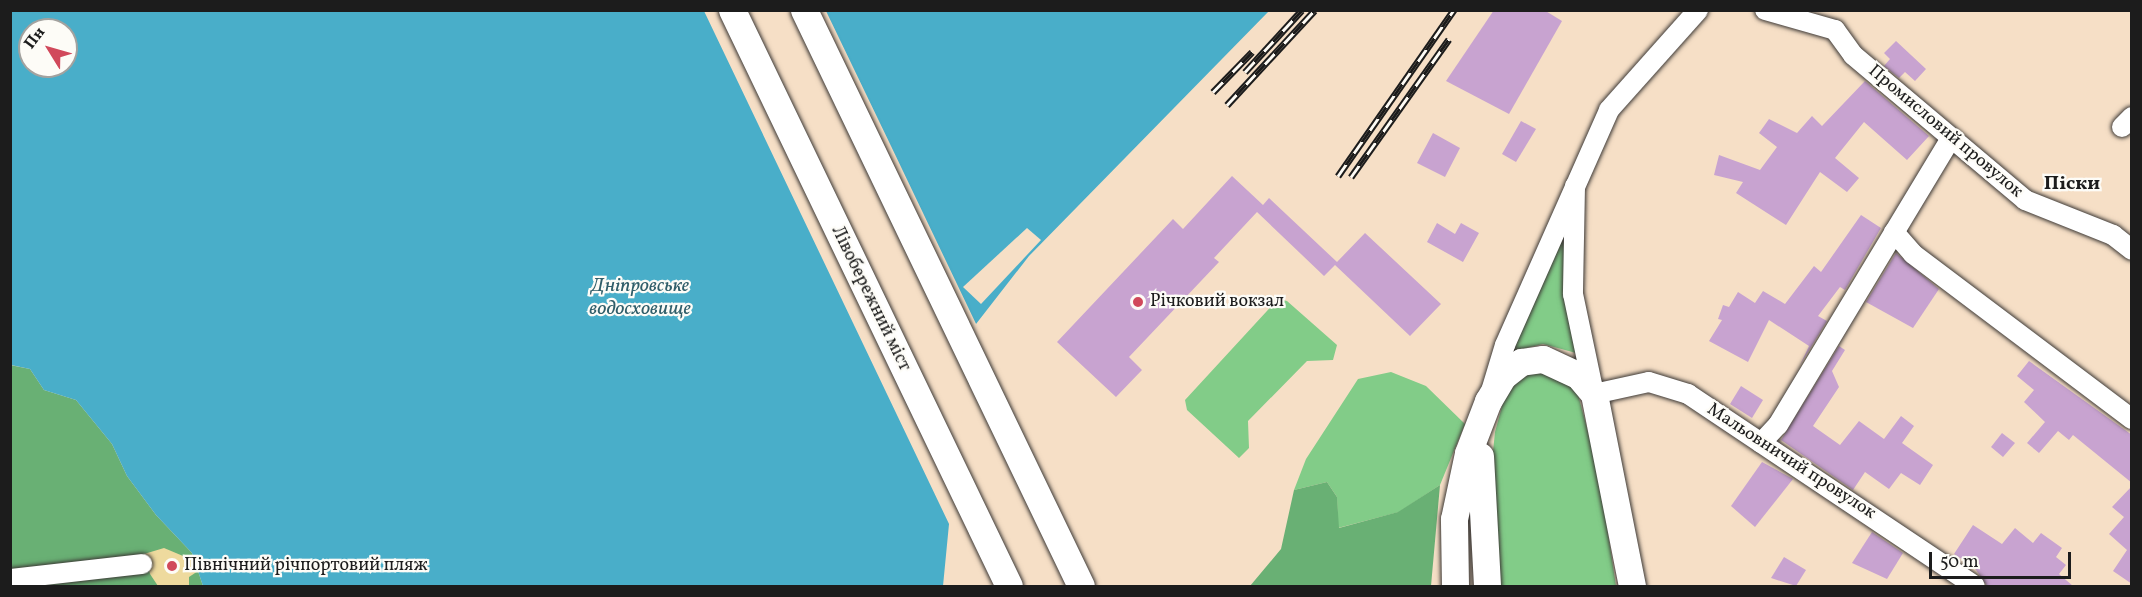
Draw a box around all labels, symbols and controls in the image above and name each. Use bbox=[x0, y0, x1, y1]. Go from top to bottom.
north arrow bbox=[18, 18, 78, 78]
text: Пн bbox=[20, 23, 51, 54]
street label: Промисловий провулок bbox=[1863, 61, 2027, 203]
district label: Піски bbox=[2044, 172, 2100, 196]
street label: Лівобережний міст bbox=[825, 223, 915, 375]
water label: Дніпровське водосховище bbox=[589, 275, 691, 322]
place label: Річковий вокзал bbox=[1150, 291, 1284, 313]
marker: Річковий вокзал bbox=[1131, 295, 1145, 309]
street label: Мальовничий провулок bbox=[1702, 399, 1880, 525]
scale bar bbox=[1932, 540, 2074, 578]
text: 50 m bbox=[1940, 550, 1979, 575]
place label: Північний річпортовий пляж bbox=[184, 555, 428, 577]
marker: Північний річпортовий пляж bbox=[165, 559, 179, 573]

